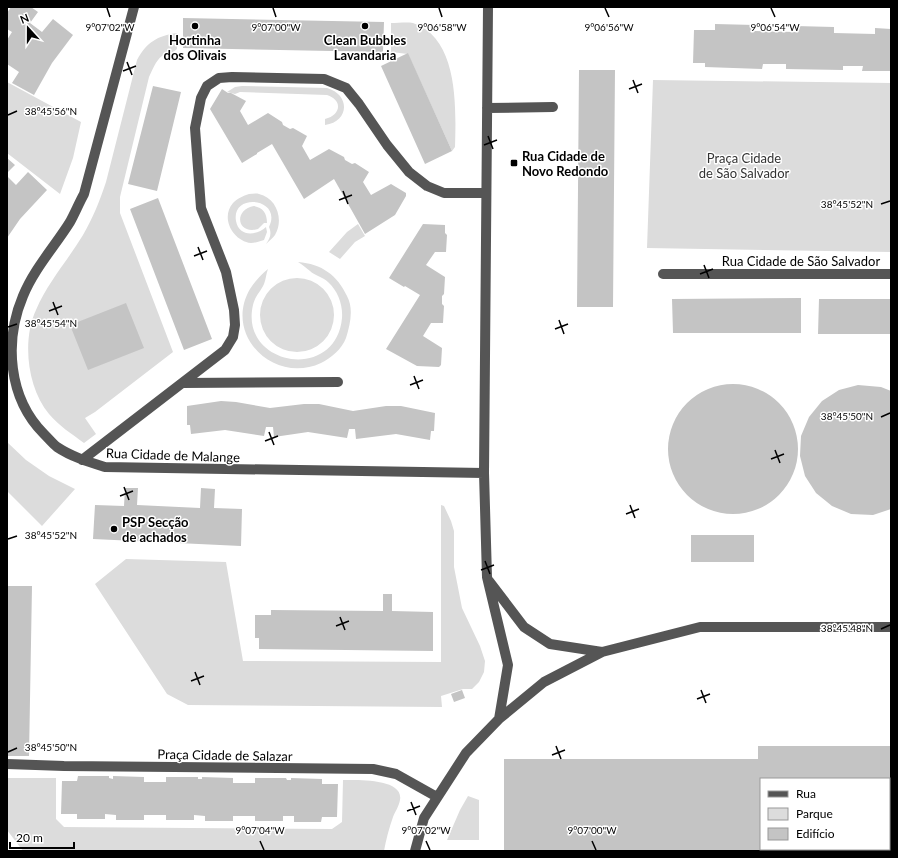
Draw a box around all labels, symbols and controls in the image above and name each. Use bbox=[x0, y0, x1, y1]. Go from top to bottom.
north arrow bbox=[8, 8, 48, 48]
text: N bbox=[18, 11, 31, 26]
text: 9°07'02"W bbox=[85, 21, 135, 33]
marker: Hortinha dos Olivais bbox=[190, 21, 200, 31]
text: 9°07'00"W bbox=[251, 21, 301, 33]
marker: Clean Bubbles Lavandaria bbox=[360, 21, 370, 31]
text: 9°06'58"W bbox=[417, 21, 467, 33]
text: 9°06'56"W bbox=[584, 21, 634, 33]
text: 9°06'54"W bbox=[750, 21, 800, 33]
place label: Hortinha dos Olivais bbox=[164, 32, 227, 63]
place label: Clean Bubbles Lavandaria bbox=[324, 32, 406, 63]
text: 38°45'56"N bbox=[25, 105, 77, 117]
place label: Rua Cidade de Novo Redondo bbox=[522, 148, 609, 179]
park label: Praça Cidade de São Salvador bbox=[699, 150, 790, 181]
marker: Rua Cidade de Novo Redondo bbox=[509, 158, 519, 168]
text: 38°45'52"N bbox=[821, 198, 873, 210]
street label: Rua Cidade de São Salvador bbox=[722, 253, 880, 269]
text: 38°45'54"N bbox=[25, 317, 77, 329]
text: 38°45'50"N bbox=[821, 410, 873, 422]
street label: Rua Cidade de Malange bbox=[106, 445, 240, 465]
place label: PSP Secção de achados bbox=[122, 514, 189, 545]
marker: PSP Secção de achados bbox=[109, 524, 119, 534]
text: 38°45'52"N bbox=[25, 529, 77, 541]
text: 38°45'48"N bbox=[821, 622, 873, 634]
text: 38°45'50"N bbox=[25, 741, 77, 753]
street label: Praça Cidade de Salazar bbox=[157, 746, 293, 764]
legend bbox=[760, 778, 890, 850]
text: Rua bbox=[796, 786, 816, 801]
text: Parque bbox=[796, 806, 833, 821]
scale bar bbox=[10, 824, 74, 850]
text: 9°07'04"W bbox=[235, 824, 285, 836]
text: 9°07'02"W bbox=[401, 824, 451, 836]
text: 9°07'00"W bbox=[567, 824, 617, 836]
text: Edifício bbox=[796, 826, 835, 841]
text: 20 m bbox=[16, 830, 43, 845]

